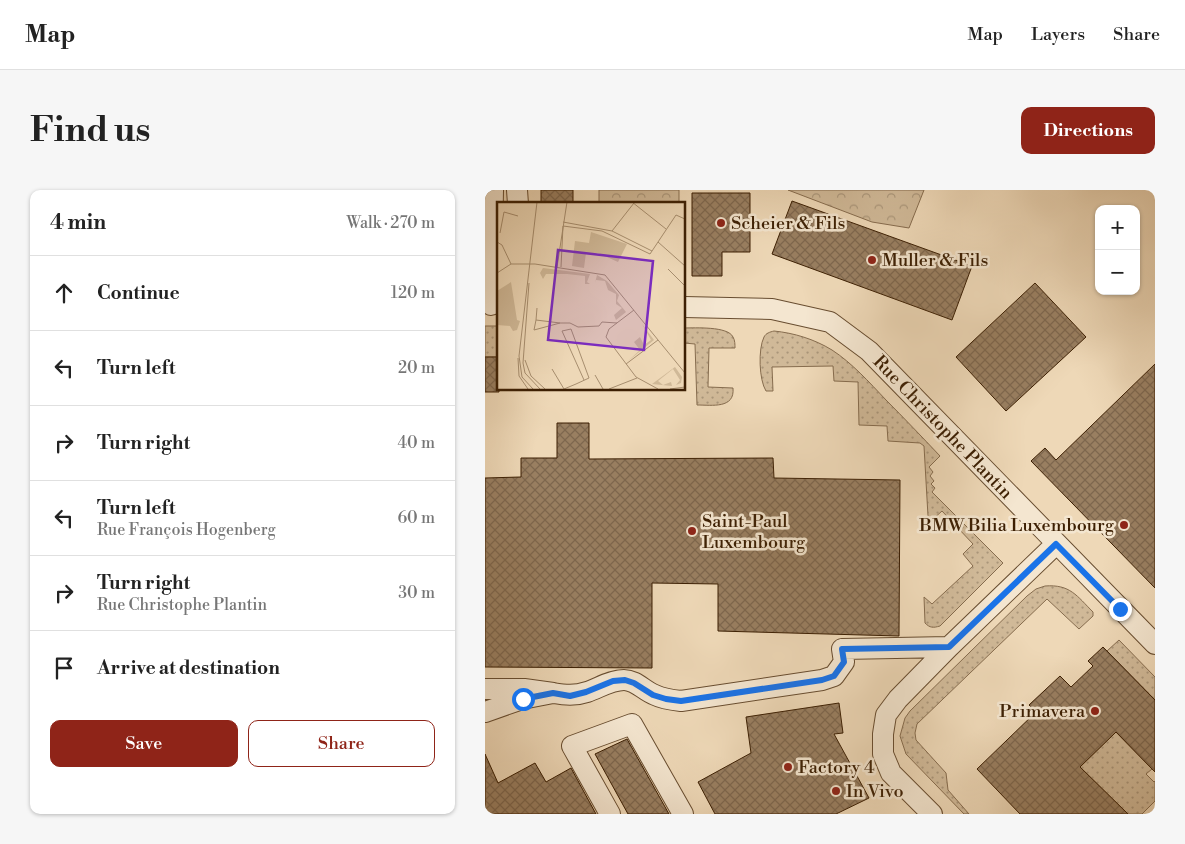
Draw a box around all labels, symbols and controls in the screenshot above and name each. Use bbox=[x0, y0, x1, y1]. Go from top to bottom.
text: Map bbox=[25, 20, 75, 50]
text: Map bbox=[968, 23, 1003, 46]
text: Layers bbox=[1031, 23, 1085, 46]
text: Share bbox=[1113, 23, 1160, 46]
button: Directions bbox=[1021, 107, 1155, 154]
text: Find us bbox=[30, 109, 150, 152]
inset map bbox=[497, 202, 685, 390]
map controls bbox=[1095, 205, 1140, 295]
button: + bbox=[1095, 205, 1140, 250]
text: 4 min bbox=[50, 210, 106, 236]
place label: Scheier & Fils bbox=[731, 212, 846, 235]
text: Walk · 270 m bbox=[346, 213, 435, 233]
marker: Scheier & Fils bbox=[715, 217, 727, 229]
place label: Muller & Fils bbox=[882, 249, 988, 272]
button: − bbox=[1095, 250, 1140, 295]
marker: Muller & Fils bbox=[866, 254, 878, 266]
icon: ahead bbox=[50, 279, 78, 307]
text: Continue bbox=[97, 281, 180, 305]
text: 120 m bbox=[391, 283, 435, 303]
street label: Rue Christophe Plantin bbox=[868, 351, 1018, 504]
icon: left bbox=[50, 354, 78, 382]
text: Turn left bbox=[97, 356, 176, 380]
text: 20 m bbox=[398, 358, 435, 378]
icon: right bbox=[50, 429, 78, 457]
text: Turn right bbox=[97, 431, 190, 455]
text: 40 m bbox=[398, 433, 435, 453]
text: Turn left bbox=[97, 496, 176, 520]
icon: left bbox=[50, 504, 78, 532]
text: 60 m bbox=[397, 508, 435, 528]
place label: Saint-Paul Luxembourg bbox=[702, 510, 806, 554]
place label: BMW Bilia Luxembourg bbox=[918, 514, 1115, 537]
marker: BMW Bilia Luxembourg bbox=[1118, 519, 1130, 531]
text: Rue François Hogenberg bbox=[97, 520, 276, 540]
marker: Saint-Paul Luxembourg bbox=[686, 525, 698, 537]
text: Turn right bbox=[97, 571, 190, 595]
icon: right bbox=[50, 579, 78, 607]
text: 30 m bbox=[398, 583, 435, 603]
text: Rue Christophe Plantin bbox=[97, 595, 267, 615]
route end bbox=[1109, 598, 1132, 621]
icon: arrive bbox=[50, 654, 78, 682]
text: Arrive at destination bbox=[97, 656, 280, 680]
route start bbox=[512, 688, 535, 711]
place label: Primavera bbox=[999, 700, 1086, 723]
marker: Primavera bbox=[1089, 705, 1101, 717]
button: Save bbox=[50, 720, 238, 767]
button: Share bbox=[248, 720, 435, 767]
place label: Factory 4 bbox=[798, 756, 875, 779]
marker: Factory 4 bbox=[782, 761, 794, 773]
place label: In Vivo bbox=[846, 780, 904, 803]
marker: In Vivo bbox=[830, 785, 842, 797]

